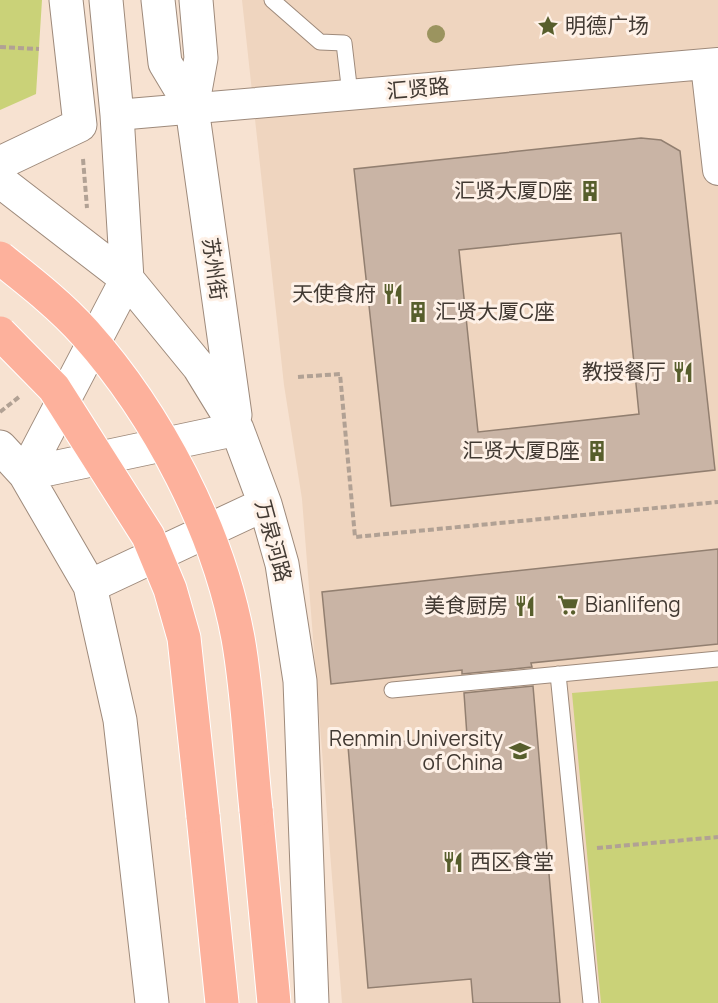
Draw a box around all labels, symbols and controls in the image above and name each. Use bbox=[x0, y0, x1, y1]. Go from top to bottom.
place label: 明德广场 bbox=[565, 11, 649, 39]
place icon: 明德广场 bbox=[536, 14, 560, 38]
street label: 汇贤路 bbox=[385, 71, 451, 105]
place label: 汇贤大厦D座 bbox=[454, 176, 573, 204]
building icon: 汇贤大厦D座 bbox=[578, 179, 602, 203]
street label: 苏州街 bbox=[197, 236, 233, 302]
place label: 天使食府 bbox=[292, 279, 376, 307]
restaurant icon: 天使食府 bbox=[381, 282, 405, 306]
place label: 汇贤大厦C座 bbox=[435, 297, 555, 325]
building icon: 汇贤大厦C座 bbox=[406, 300, 430, 324]
place label: 教授餐厅 bbox=[582, 357, 666, 385]
restaurant icon: 教授餐厅 bbox=[671, 360, 695, 384]
place label: 汇贤大厦B座 bbox=[462, 436, 580, 464]
building icon: 汇贤大厦B座 bbox=[585, 439, 609, 463]
street label: 万泉河路 bbox=[250, 497, 298, 585]
place label: Bianlifeng bbox=[585, 590, 681, 618]
place label: 美食厨房 bbox=[424, 591, 508, 619]
supermarket icon: Bianlifeng bbox=[556, 593, 580, 617]
restaurant icon: 美食厨房 bbox=[513, 594, 537, 618]
place label: Renmin University of China bbox=[329, 724, 503, 776]
school or university icon: Renmin University of China bbox=[508, 739, 532, 763]
place label: 西区食堂 bbox=[470, 847, 554, 875]
restaurant icon: 西区食堂 bbox=[441, 850, 465, 874]

